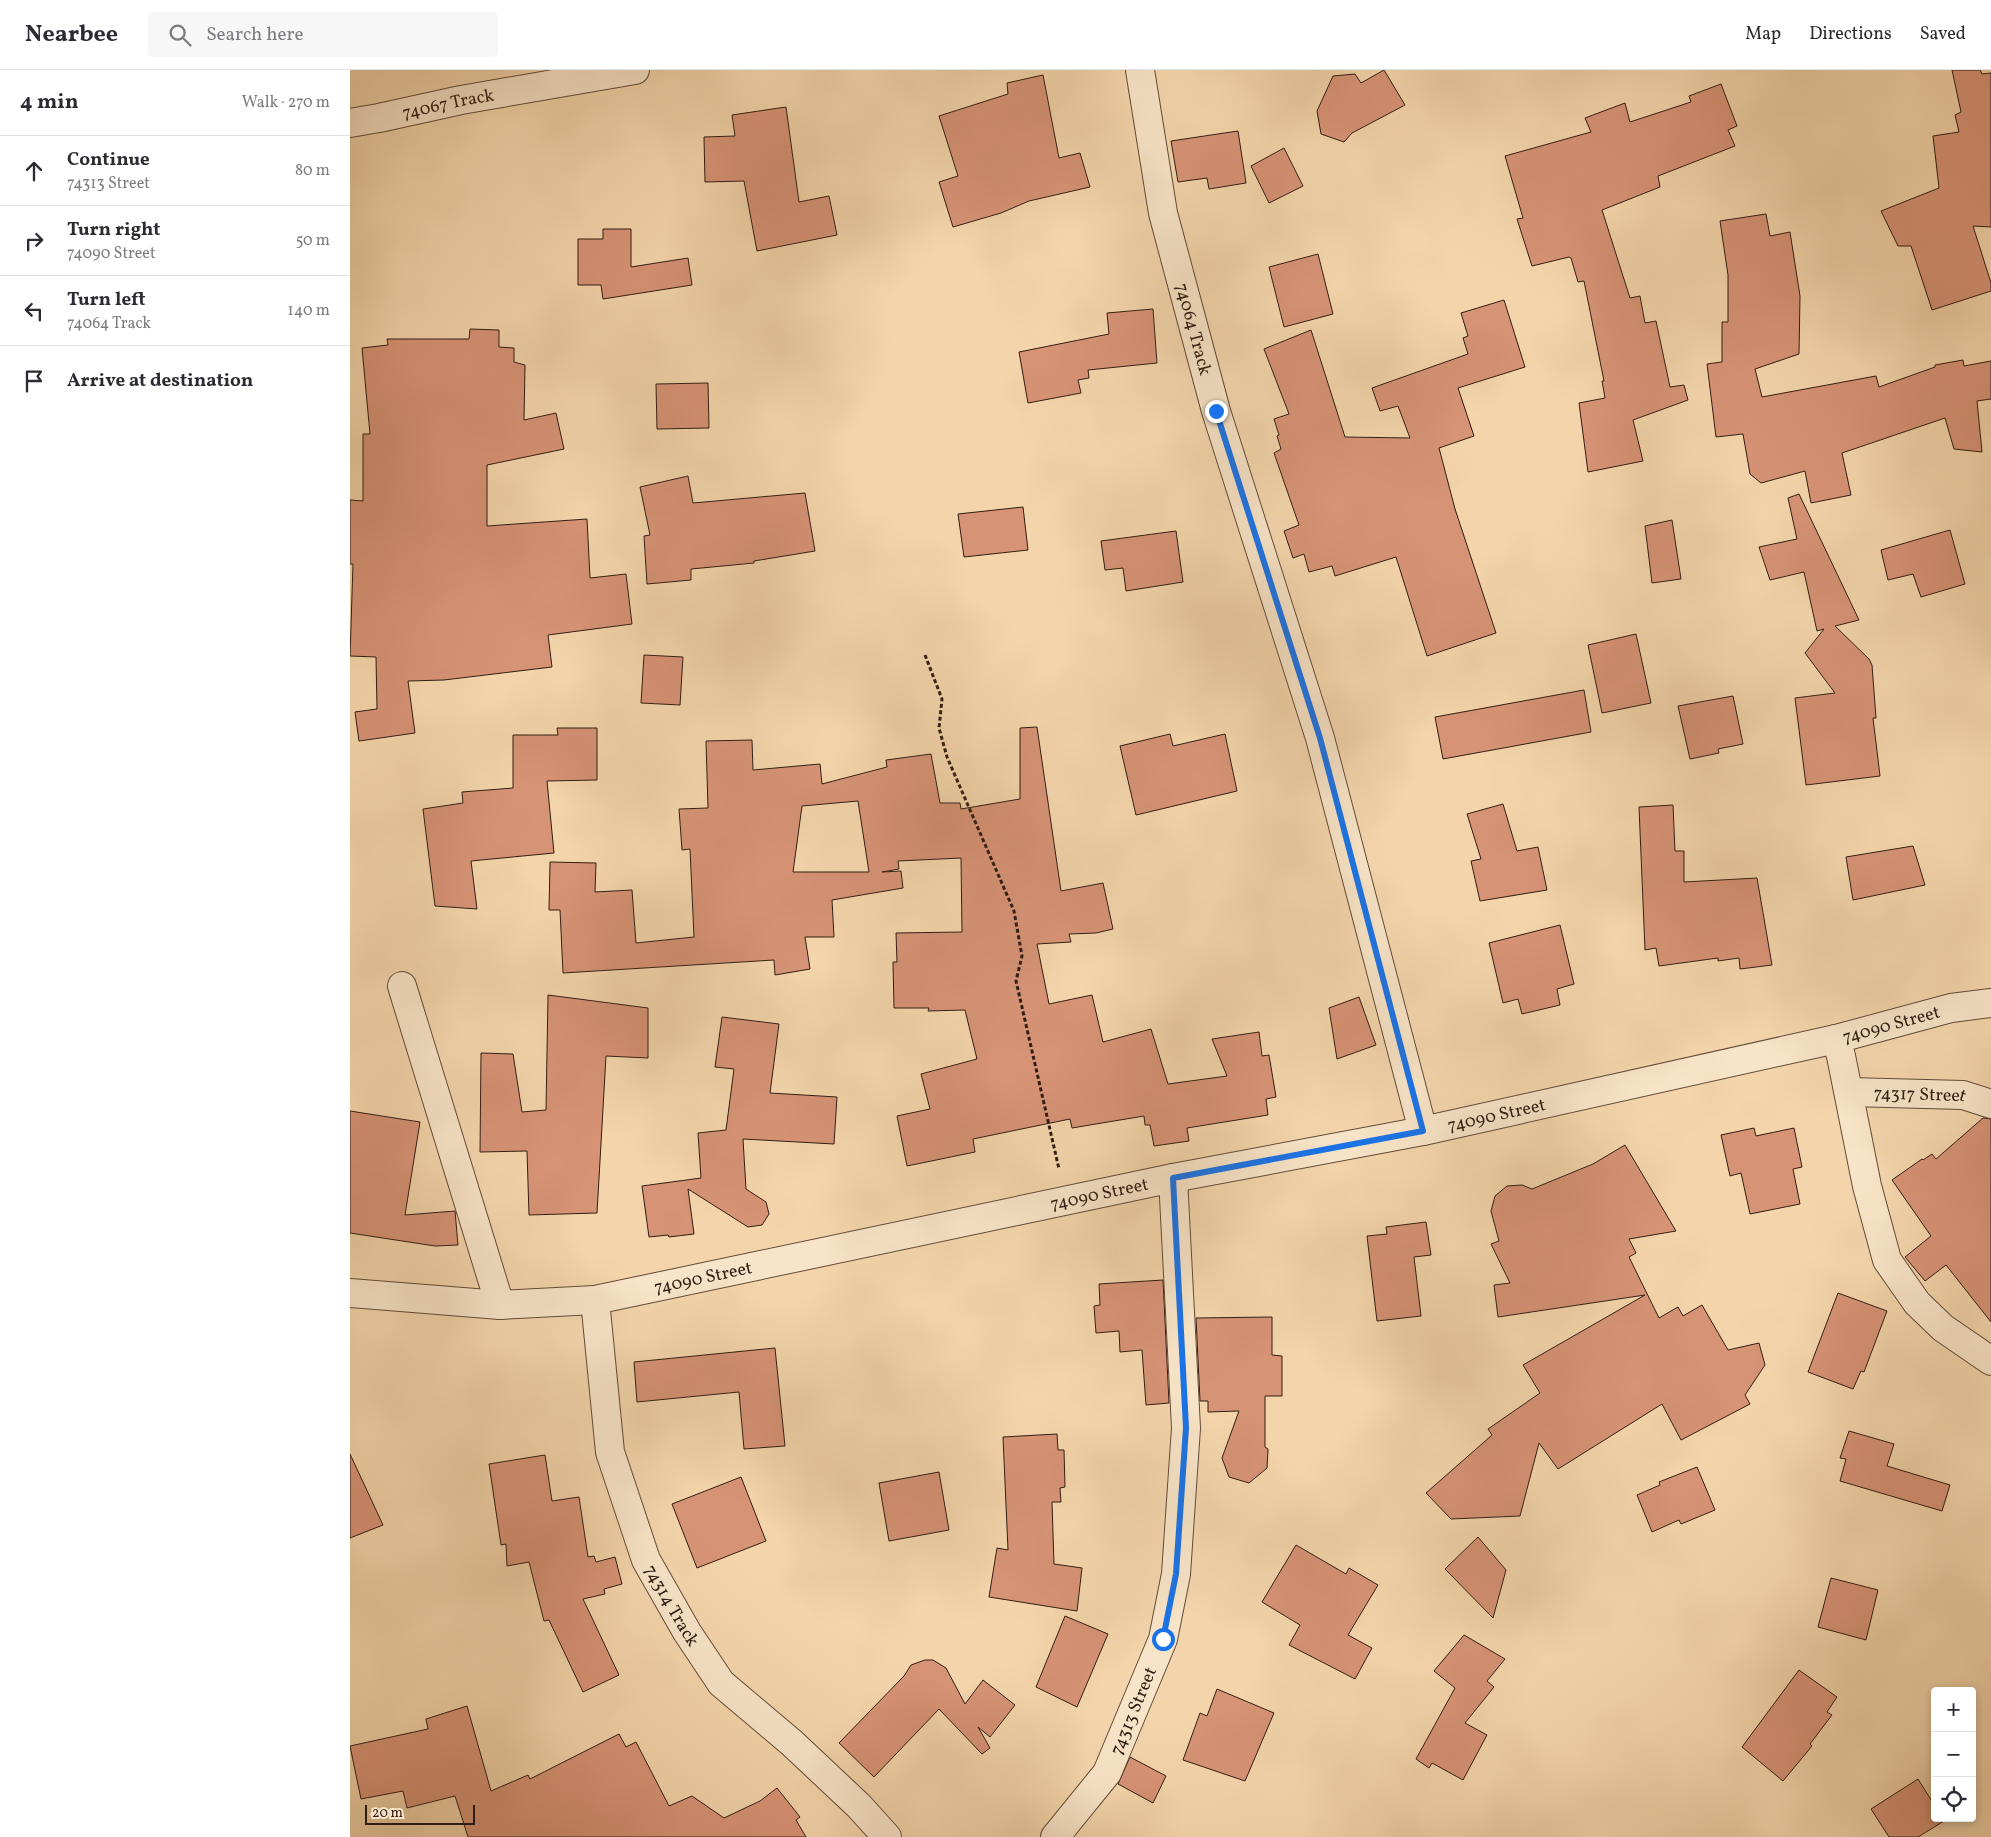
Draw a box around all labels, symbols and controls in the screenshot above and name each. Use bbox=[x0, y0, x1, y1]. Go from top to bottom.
search box bbox=[148, 12, 498, 57]
text: Nearbee bbox=[25, 18, 118, 52]
icon: search bbox=[166, 21, 194, 49]
text: Search here bbox=[206, 22, 303, 48]
text: Map bbox=[1745, 22, 1781, 47]
text: Directions bbox=[1809, 22, 1892, 47]
text: Saved bbox=[1920, 22, 1966, 47]
street label: 74067 Track bbox=[400, 83, 496, 127]
text: 4 min bbox=[20, 88, 79, 117]
text: Walk · 270 m bbox=[242, 92, 330, 114]
text: Continue bbox=[67, 147, 150, 173]
icon: ahead bbox=[20, 157, 48, 185]
text: 80 m bbox=[295, 160, 330, 182]
text: 74313 Street bbox=[67, 173, 150, 195]
text: Turn right bbox=[67, 217, 160, 243]
icon: right bbox=[20, 227, 48, 255]
text: 50 m bbox=[296, 230, 330, 252]
text: 74090 Street bbox=[67, 243, 156, 265]
street label: 74064 Track bbox=[1168, 281, 1217, 379]
text: Turn left bbox=[67, 287, 146, 313]
icon: left bbox=[20, 297, 48, 325]
text: 140 m bbox=[288, 300, 330, 322]
text: 74064 Track bbox=[67, 313, 151, 335]
icon: arrive bbox=[20, 367, 48, 395]
text: Arrive at destination bbox=[67, 368, 253, 394]
route end bbox=[1205, 400, 1228, 423]
street label: 74090 Street bbox=[1840, 1001, 1943, 1051]
street label: 74317 Street bbox=[1873, 1082, 1970, 1109]
street label: 74090 Street bbox=[1445, 1093, 1548, 1139]
street label: 74090 Street bbox=[1048, 1173, 1151, 1218]
street label: 74090 Street bbox=[652, 1256, 755, 1301]
street label: 74314 Track bbox=[637, 1561, 705, 1652]
route start bbox=[1152, 1628, 1175, 1651]
street label: 74313 Street bbox=[1105, 1663, 1164, 1759]
map controls bbox=[1931, 1687, 1976, 1822]
button: + bbox=[1931, 1687, 1976, 1732]
button: − bbox=[1931, 1732, 1976, 1777]
button: locate bbox=[1931, 1777, 1976, 1822]
scale bar bbox=[365, 1802, 475, 1825]
text: 20 m bbox=[372, 1804, 403, 1823]

